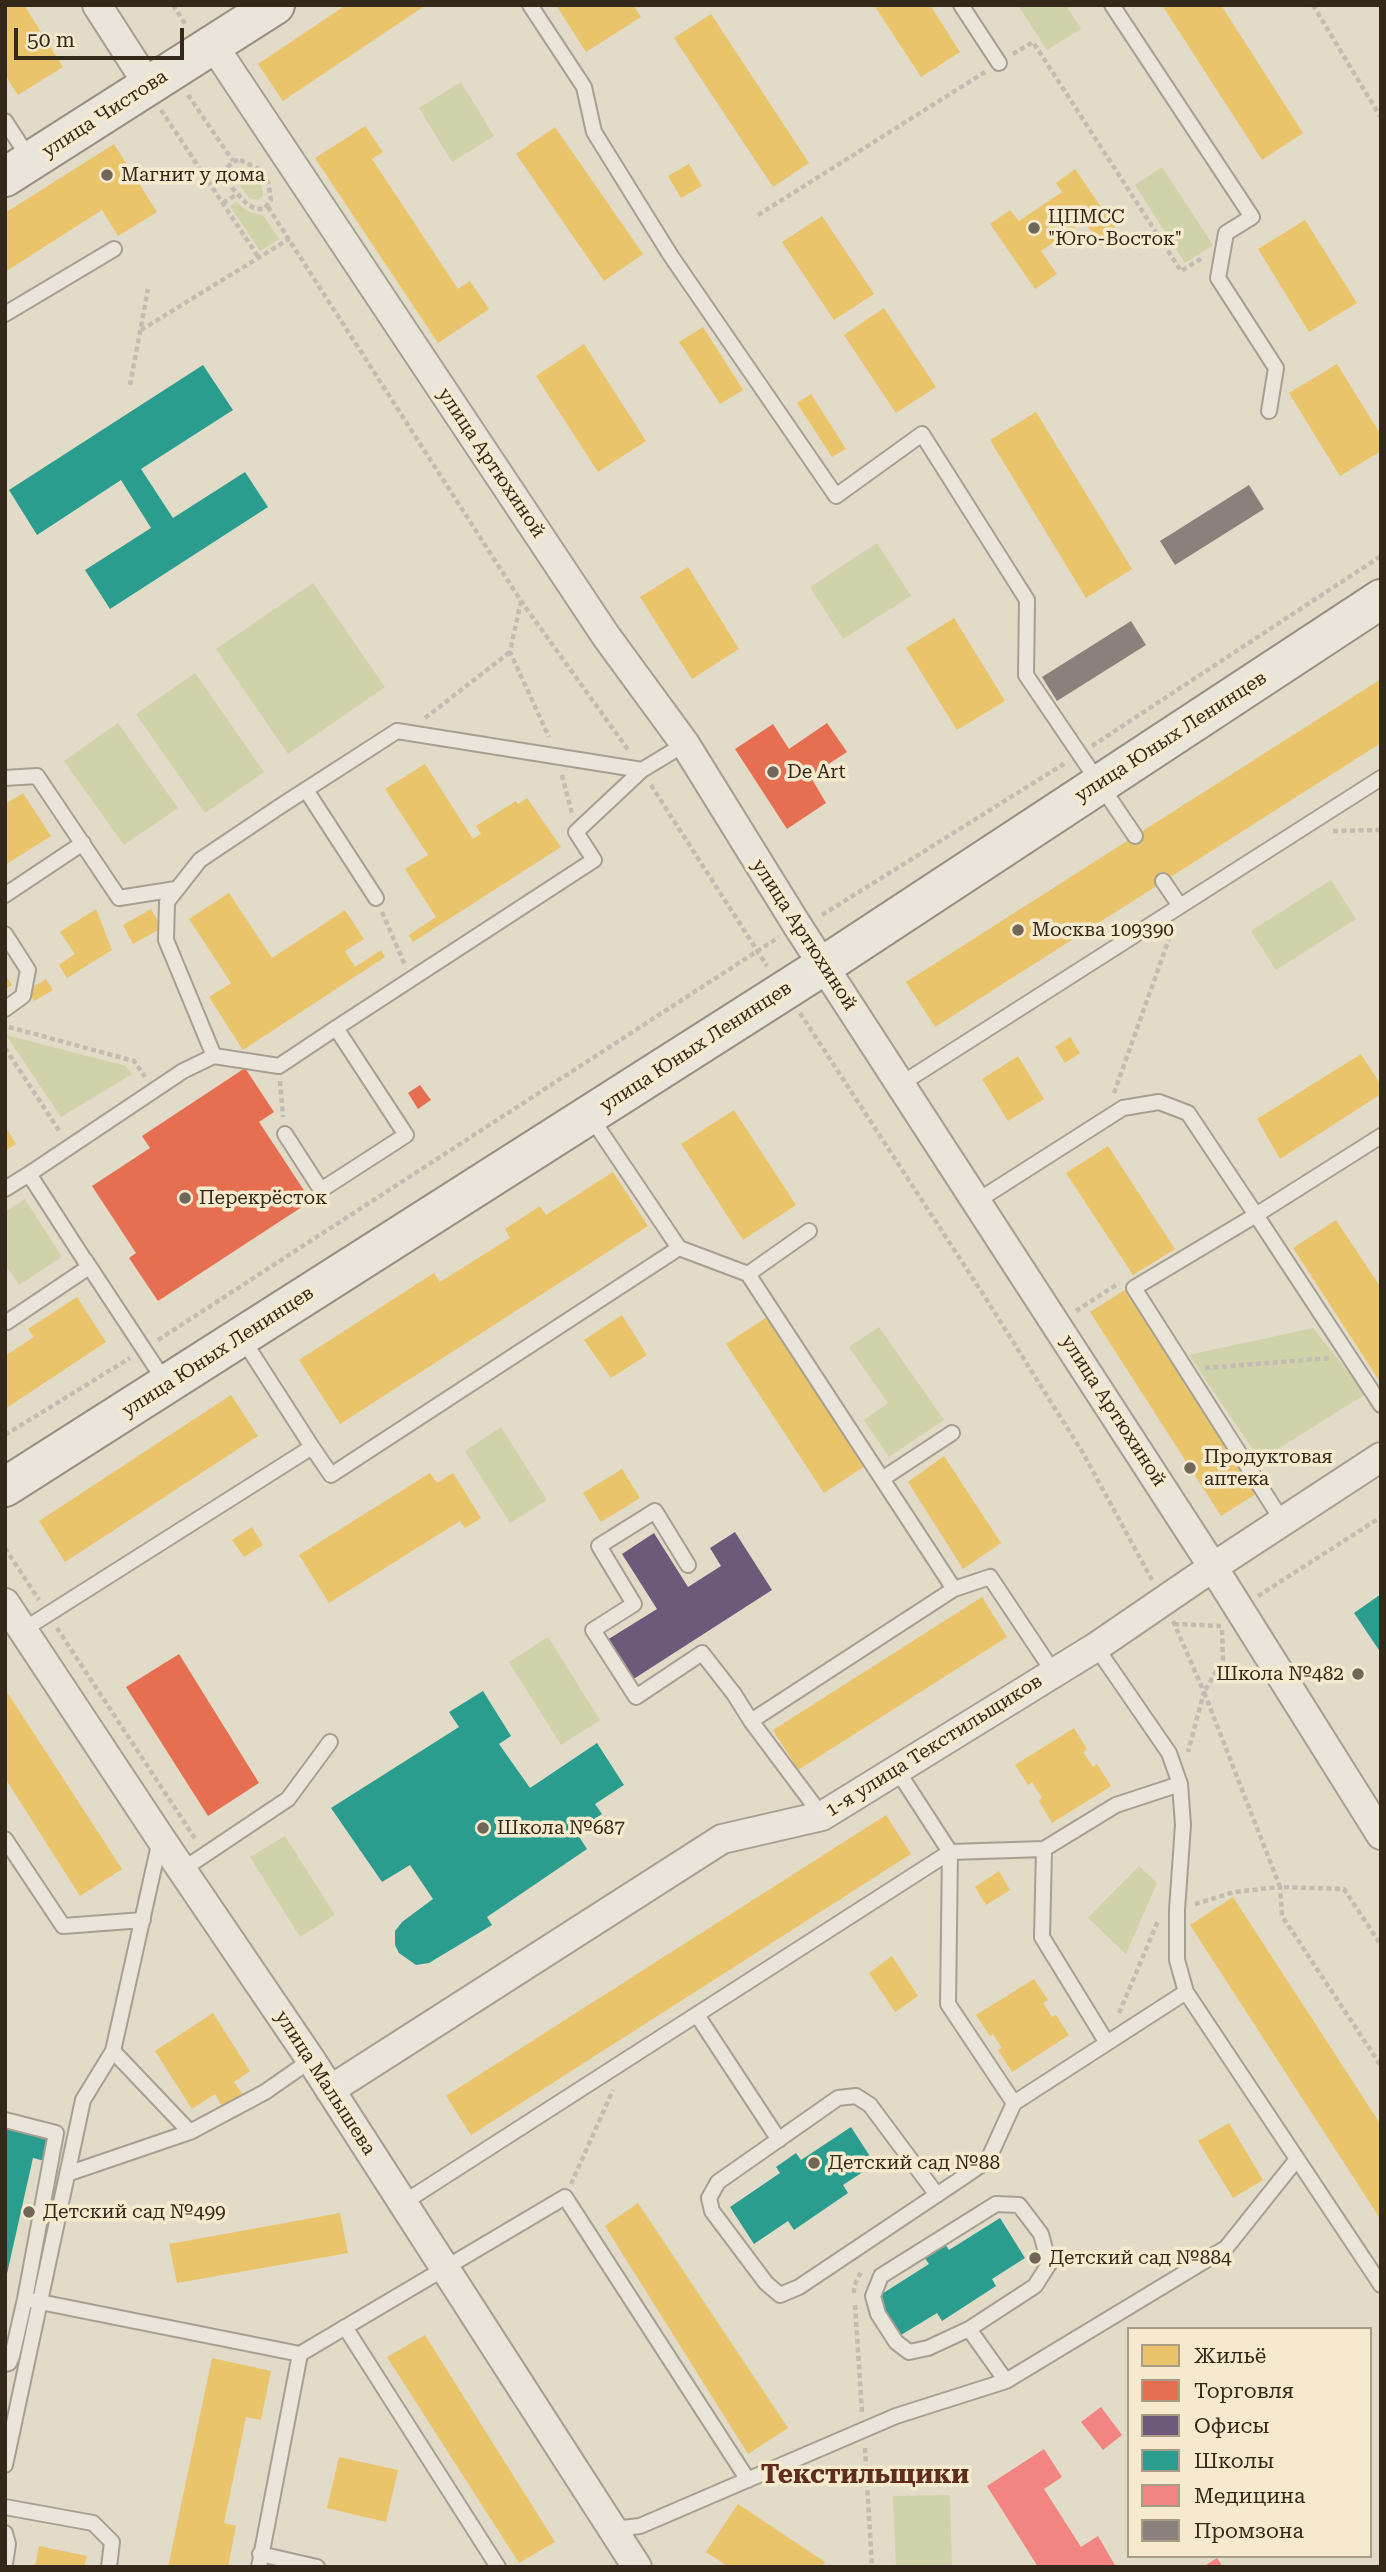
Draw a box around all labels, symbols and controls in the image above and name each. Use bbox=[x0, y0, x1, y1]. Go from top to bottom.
scale bar bbox=[18, 14, 187, 58]
text: 50 m bbox=[27, 28, 75, 52]
street label: улица Чистова bbox=[38, 65, 172, 163]
place label: Магнит у дома bbox=[121, 164, 265, 186]
marker: Магнит у дома bbox=[99, 167, 115, 183]
place label: ЦПМСС "Юго-Восток" bbox=[1048, 206, 1182, 250]
marker: ЦПМСС "Юго-Восток" bbox=[1026, 220, 1042, 236]
street label: улица Артюхиной bbox=[432, 384, 550, 542]
street label: улица Юных Ленинцев bbox=[1071, 667, 1271, 807]
place label: De Art bbox=[787, 761, 845, 783]
marker: De Art bbox=[765, 764, 781, 780]
street label: улица Артюхиной bbox=[747, 855, 861, 1015]
place label: Москва 109390 bbox=[1032, 919, 1174, 941]
marker: Москва 109390 bbox=[1010, 922, 1026, 938]
street label: улица Юных Ленинцев bbox=[596, 977, 796, 1117]
place label: Перекрёсток bbox=[199, 1187, 327, 1209]
marker: Перекрёсток bbox=[177, 1190, 193, 1206]
street label: улица Юных Ленинцев bbox=[118, 1282, 318, 1422]
street label: улица Артюхиной bbox=[1056, 1331, 1170, 1491]
place label: Продуктовая аптека bbox=[1204, 1446, 1333, 1490]
marker: Продуктовая аптека bbox=[1182, 1460, 1198, 1476]
place label: Школа №482 bbox=[1216, 1663, 1344, 1685]
marker: Школа №482 bbox=[1350, 1666, 1366, 1682]
street label: 1-я улица Текстильщиков bbox=[821, 1670, 1047, 1822]
place label: Школа №687 bbox=[497, 1817, 625, 1839]
marker: Школа №687 bbox=[475, 1820, 491, 1836]
street label: улица Малышева bbox=[270, 2006, 380, 2160]
place label: Детский сад №88 bbox=[828, 2152, 1000, 2174]
marker: Детский сад №88 bbox=[806, 2155, 822, 2171]
place label: Детский сад №499 bbox=[43, 2201, 226, 2223]
marker: Детский сад №499 bbox=[21, 2204, 37, 2220]
place label: Детский сад №884 bbox=[1049, 2247, 1232, 2269]
marker: Детский сад №884 bbox=[1027, 2250, 1043, 2266]
legend bbox=[1127, 2327, 1372, 2558]
text: Жильё bbox=[1194, 2344, 1266, 2368]
text: Торговля bbox=[1194, 2379, 1294, 2403]
text: Офисы bbox=[1194, 2414, 1269, 2438]
text: Школы bbox=[1194, 2449, 1274, 2473]
district label: Текстильщики bbox=[761, 2459, 969, 2491]
text: Медицина bbox=[1194, 2484, 1305, 2508]
text: Промзона bbox=[1194, 2519, 1304, 2543]

